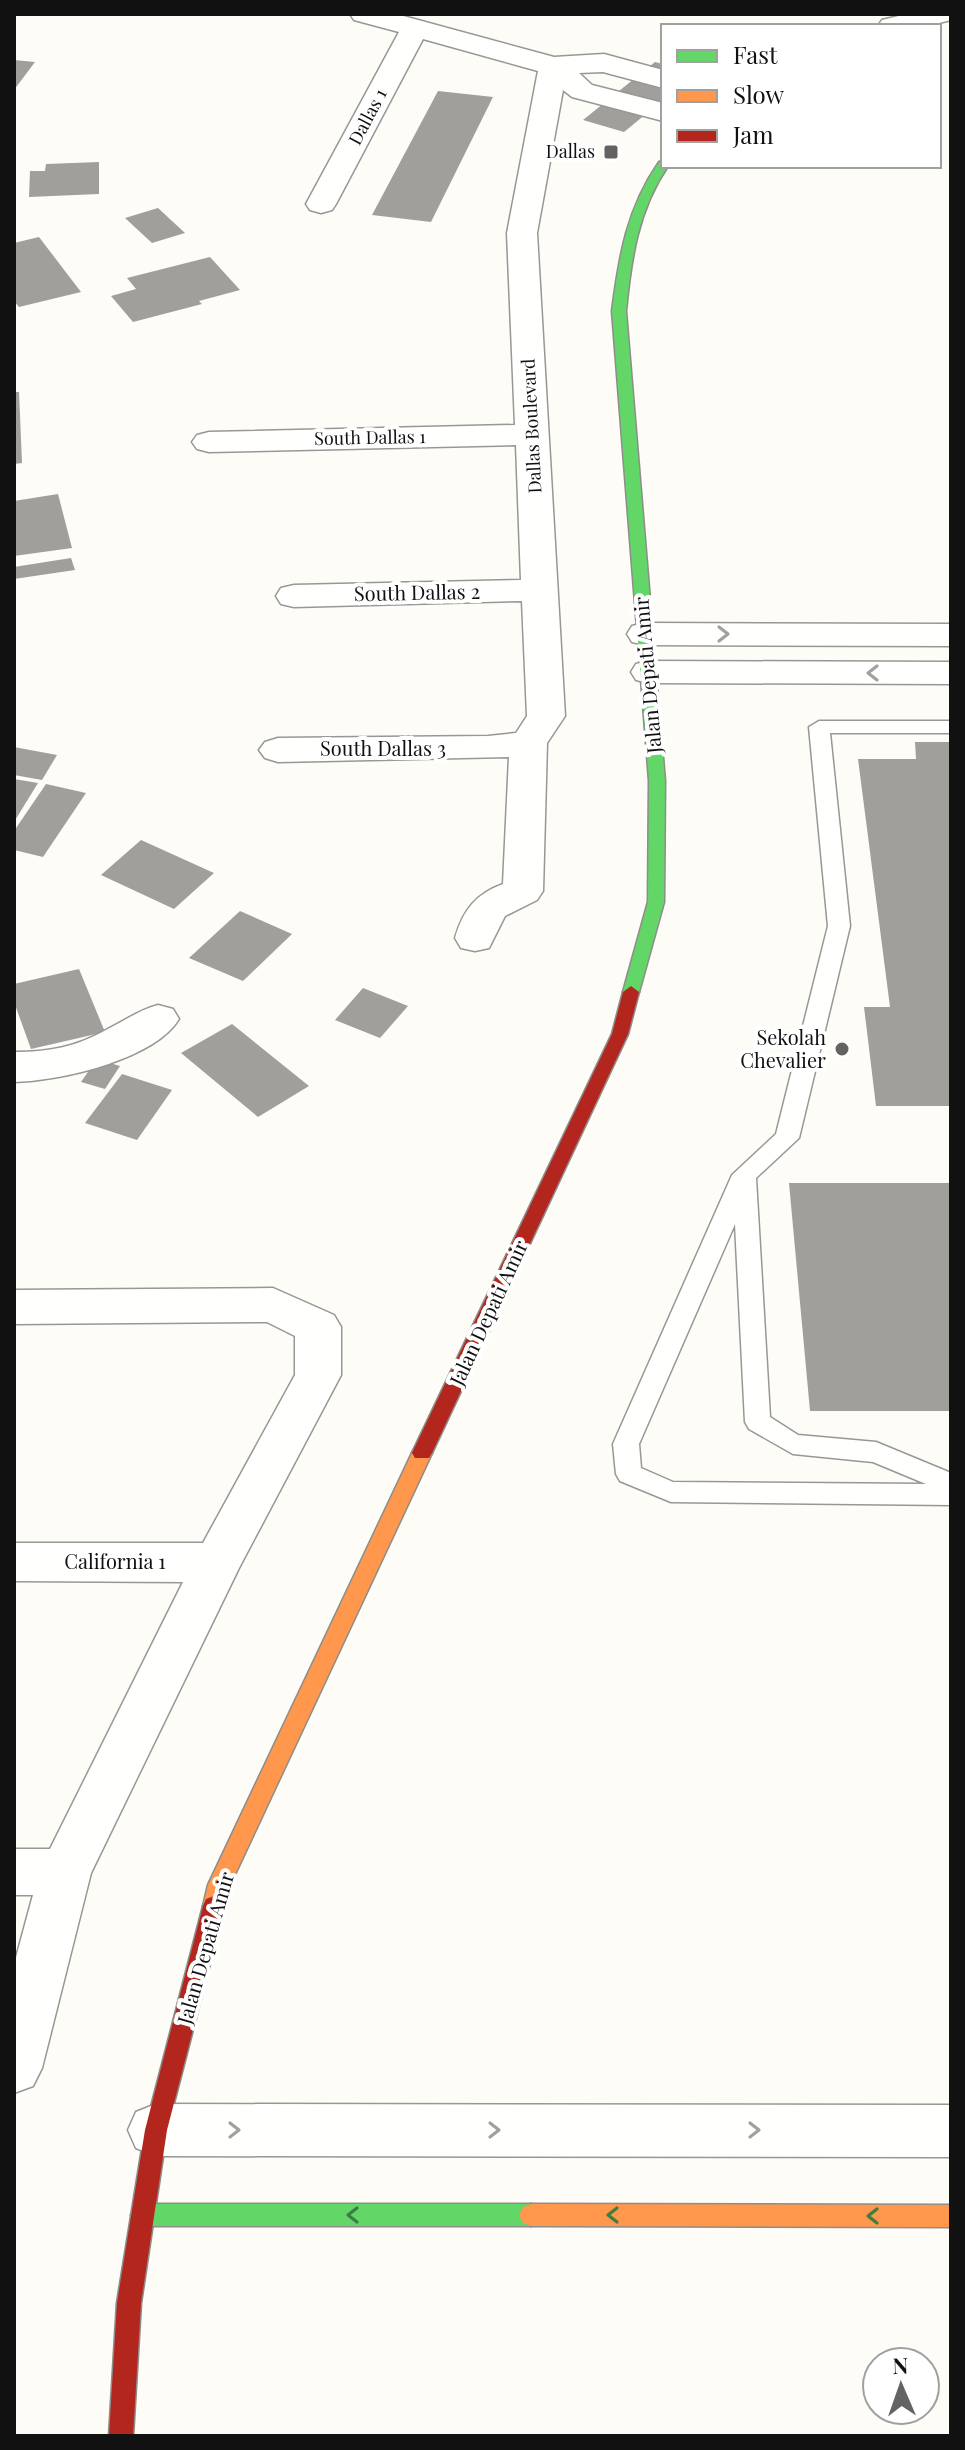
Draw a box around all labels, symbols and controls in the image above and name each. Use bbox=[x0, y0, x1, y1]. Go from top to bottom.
legend bbox=[661, 24, 941, 168]
text: Fast bbox=[733, 38, 778, 70]
text: Slow bbox=[733, 78, 785, 110]
street label: Dallas 1 bbox=[342, 84, 392, 149]
text: Jam bbox=[732, 118, 774, 150]
place label: Dallas bbox=[546, 139, 595, 163]
marker: Dallas bbox=[602, 143, 620, 161]
street label: Dallas Boulevard bbox=[515, 357, 547, 494]
street label: South Dallas 1 bbox=[314, 424, 426, 450]
street label: South Dallas 2 bbox=[354, 577, 480, 606]
street label: Jalan Depati Amir bbox=[626, 596, 667, 756]
one-way arrow bbox=[717, 625, 730, 643]
one-way arrow bbox=[866, 664, 879, 682]
street label: South Dallas 3 bbox=[320, 734, 446, 761]
place label: Sekolah Chevalier bbox=[740, 1023, 826, 1073]
marker: Sekolah Chevalier bbox=[833, 1040, 851, 1058]
street label: Jalan Depati Amir bbox=[442, 1235, 533, 1390]
street label: California 1 bbox=[64, 1547, 166, 1574]
street label: Jalan Depati Amir bbox=[170, 1868, 239, 2028]
one-way arrow bbox=[228, 2121, 241, 2139]
one-way arrow bbox=[488, 2121, 501, 2139]
one-way arrow bbox=[748, 2121, 761, 2139]
one-way arrow bbox=[346, 2206, 359, 2224]
one-way arrow bbox=[606, 2206, 619, 2224]
one-way arrow bbox=[866, 2207, 879, 2225]
north arrow bbox=[861, 2346, 941, 2426]
text: N bbox=[892, 2350, 909, 2380]

